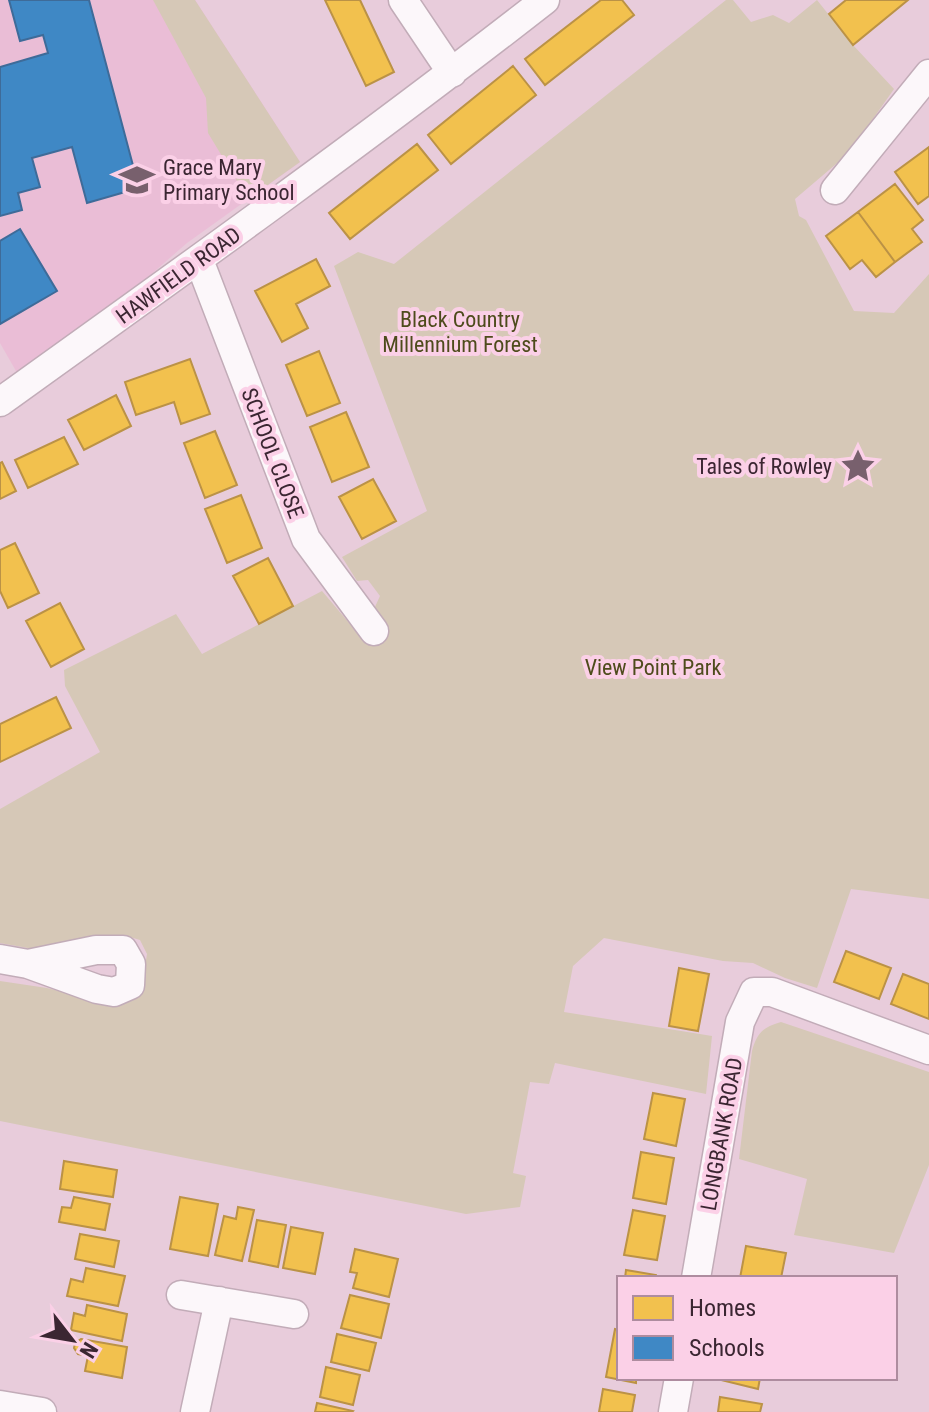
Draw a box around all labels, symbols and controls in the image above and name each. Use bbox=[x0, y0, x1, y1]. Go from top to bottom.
place label: Grace Mary Primary School bbox=[163, 155, 294, 205]
school or university icon: Grace Mary Primary School bbox=[118, 161, 156, 199]
street label: HAWFIELD ROAD bbox=[111, 222, 245, 329]
park label: Black Country Millennium Forest bbox=[382, 307, 538, 357]
street label: SCHOOL CLOSE bbox=[236, 385, 309, 522]
place icon: Tales of Rowley bbox=[839, 447, 877, 485]
place label: Tales of Rowley bbox=[696, 454, 832, 479]
park label: View Point Park bbox=[585, 655, 721, 680]
street label: LONGBANK ROAD bbox=[696, 1056, 747, 1213]
legend bbox=[617, 1276, 897, 1380]
text: Homes bbox=[689, 1294, 756, 1322]
north arrow bbox=[32, 1300, 112, 1380]
text: Schools bbox=[689, 1334, 765, 1362]
text: N bbox=[75, 1338, 103, 1362]

